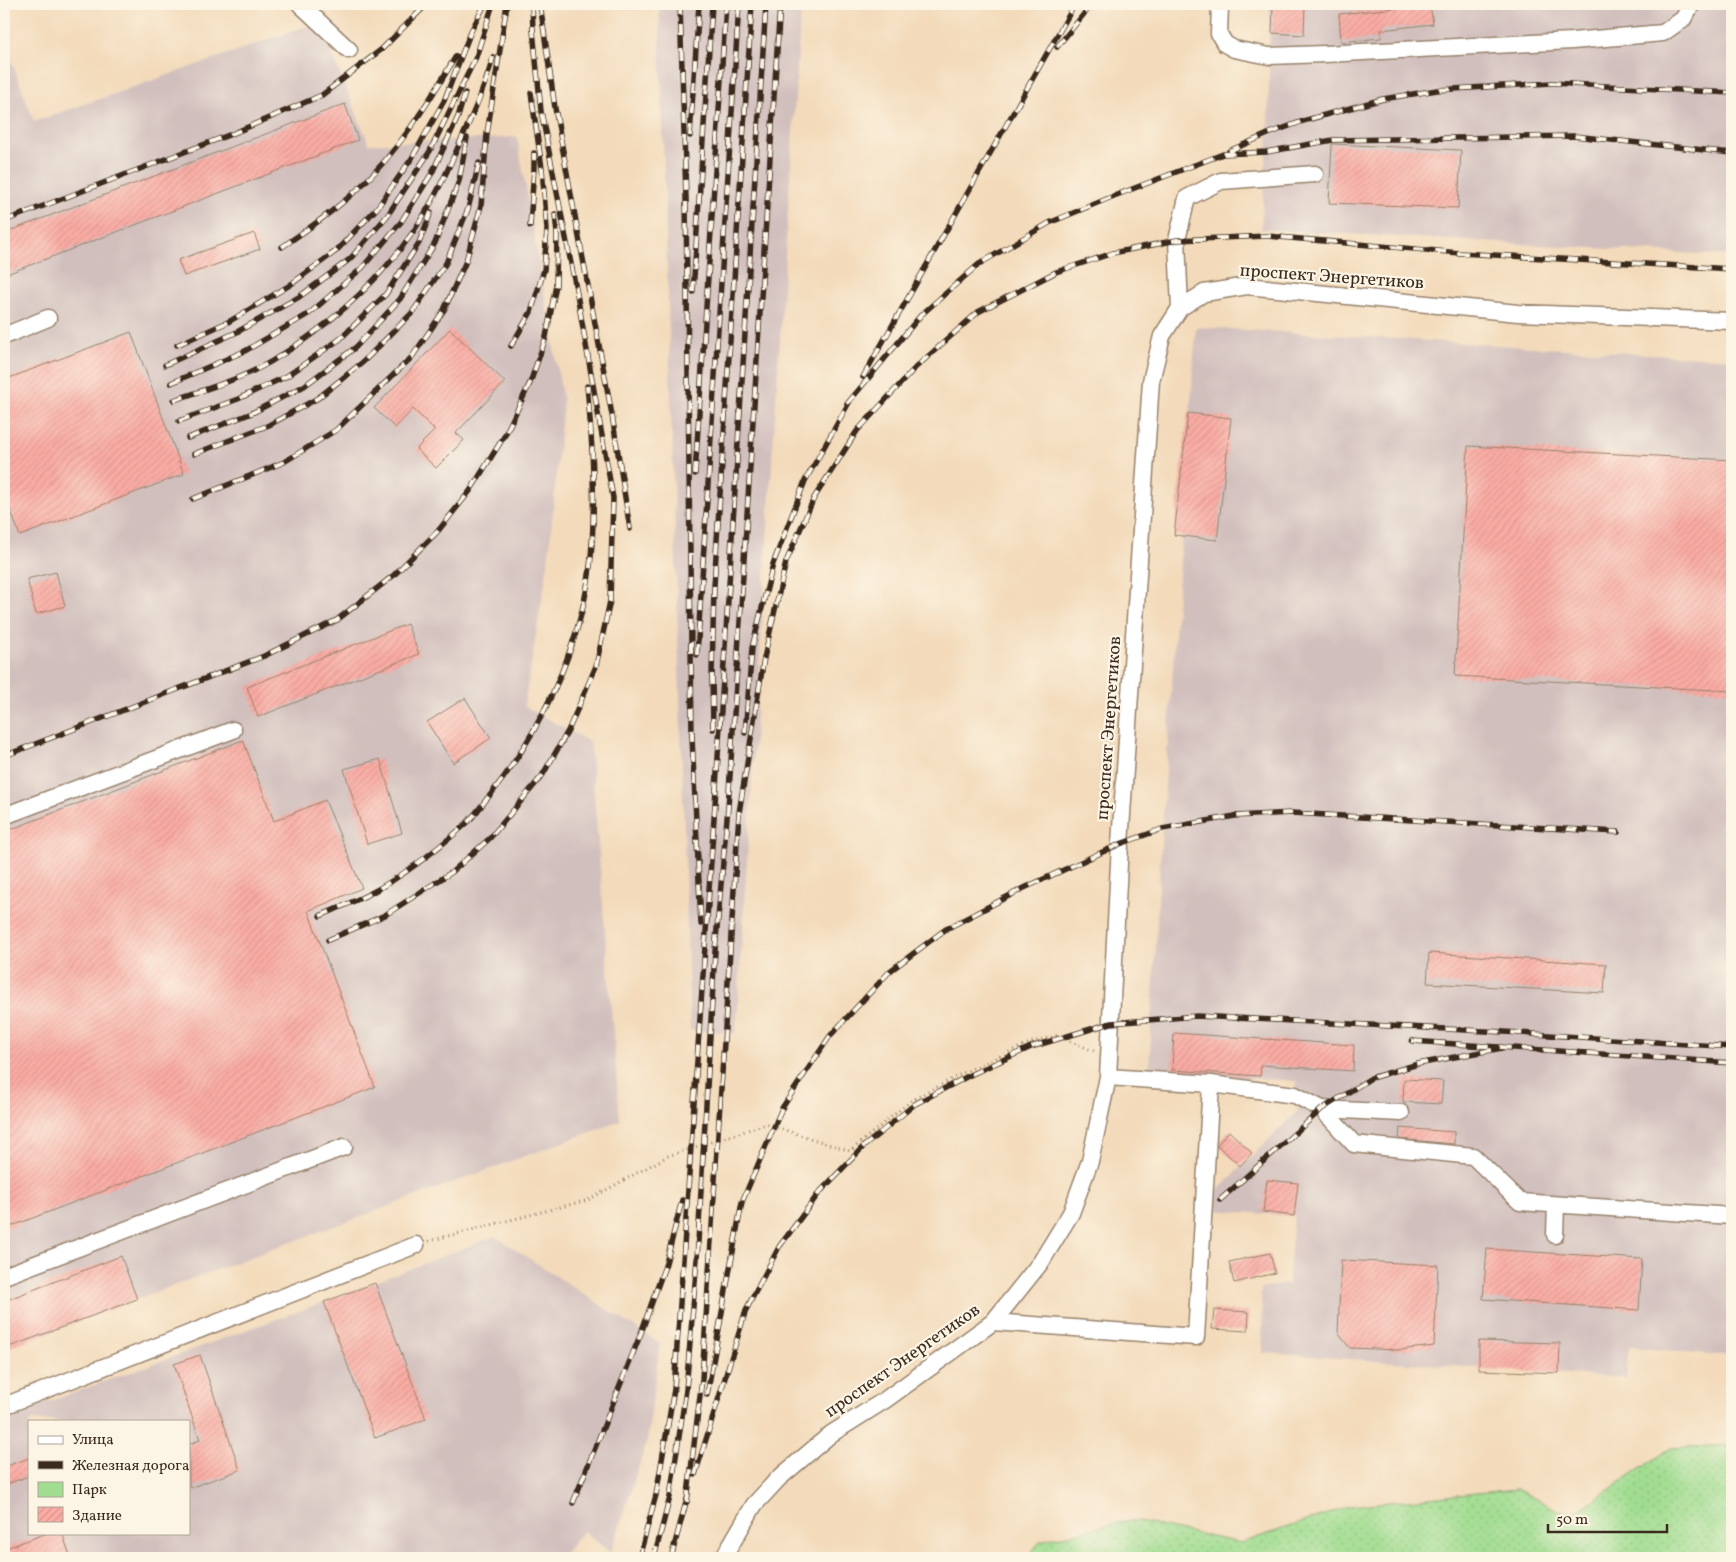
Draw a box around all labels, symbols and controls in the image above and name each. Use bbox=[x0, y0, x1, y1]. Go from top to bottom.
street label: проспект Энергетиков bbox=[1239, 259, 1425, 296]
street label: проспект Энергетиков bbox=[1091, 635, 1128, 821]
street label: проспект Энергетиков bbox=[820, 1298, 986, 1424]
legend bbox=[28, 1420, 190, 1534]
text: Улица bbox=[72, 1430, 114, 1451]
text: Железная дорога bbox=[72, 1456, 189, 1477]
text: Парк bbox=[72, 1480, 107, 1501]
scale bar bbox=[1548, 1502, 1667, 1534]
text: Здание bbox=[72, 1506, 122, 1527]
text: 50 m bbox=[1556, 1510, 1588, 1531]

